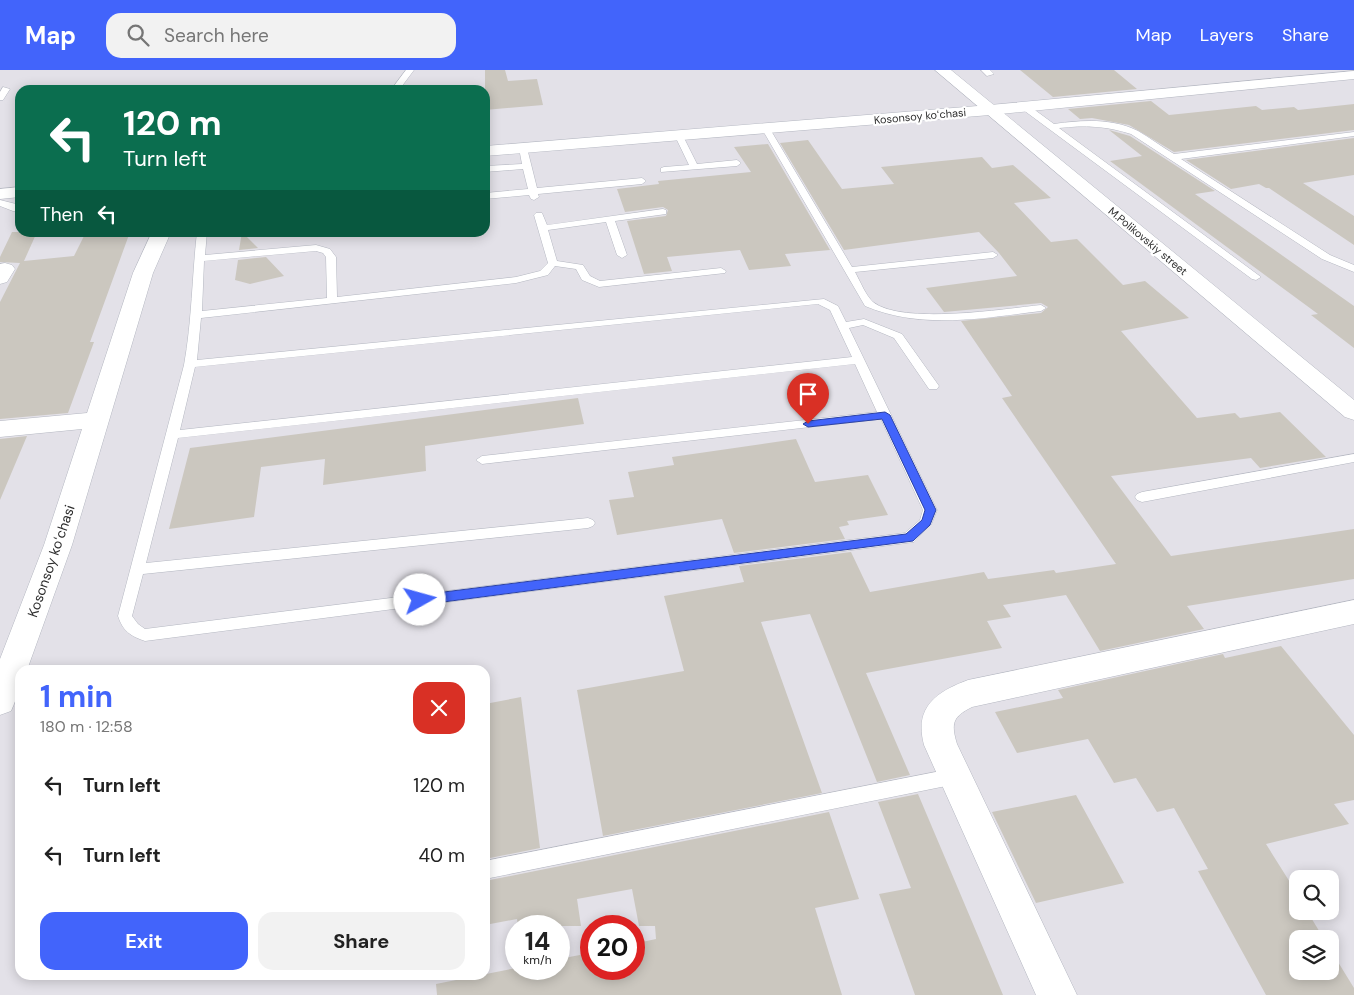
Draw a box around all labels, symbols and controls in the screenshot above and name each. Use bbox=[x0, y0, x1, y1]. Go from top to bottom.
search box bbox=[106, 13, 456, 58]
text: Map bbox=[25, 20, 76, 51]
icon: search bbox=[124, 21, 152, 49]
text: Search here bbox=[164, 23, 269, 48]
text: Map bbox=[1136, 23, 1172, 47]
text: Layers bbox=[1200, 23, 1254, 47]
text: Share bbox=[1282, 23, 1329, 47]
text: 120 m bbox=[123, 100, 222, 146]
icon: left bbox=[40, 105, 105, 170]
street label: Kosonsoy koʻchasi bbox=[873, 105, 967, 127]
text: Turn left bbox=[123, 144, 207, 173]
icon: left bbox=[93, 200, 121, 228]
text: Then bbox=[40, 202, 83, 227]
street label: M.Polikovskiy street bbox=[1106, 204, 1190, 278]
pin bbox=[787, 373, 829, 424]
icon: arrive bbox=[794, 380, 822, 408]
street label: Kosonsoy koʻchasi bbox=[23, 502, 79, 620]
position arrow bbox=[393, 573, 445, 625]
text: 1 min bbox=[40, 677, 113, 716]
button: close bbox=[413, 682, 465, 734]
text: 180 m · 12:58 bbox=[40, 716, 133, 737]
icon: left bbox=[40, 771, 68, 799]
text: Turn left bbox=[83, 773, 161, 798]
text: 120 m bbox=[413, 773, 465, 798]
icon: left bbox=[40, 841, 68, 869]
text: Turn left bbox=[83, 843, 161, 868]
text: 40 m bbox=[418, 843, 465, 868]
map controls bbox=[1289, 870, 1339, 980]
button: search bbox=[1289, 870, 1339, 920]
button: Exit bbox=[40, 912, 248, 970]
button: Share bbox=[258, 912, 465, 970]
speed limit sign: 20 bbox=[580, 915, 645, 980]
text: 14 bbox=[525, 925, 550, 958]
button: layers bbox=[1289, 930, 1339, 980]
text: km/h bbox=[523, 952, 552, 968]

